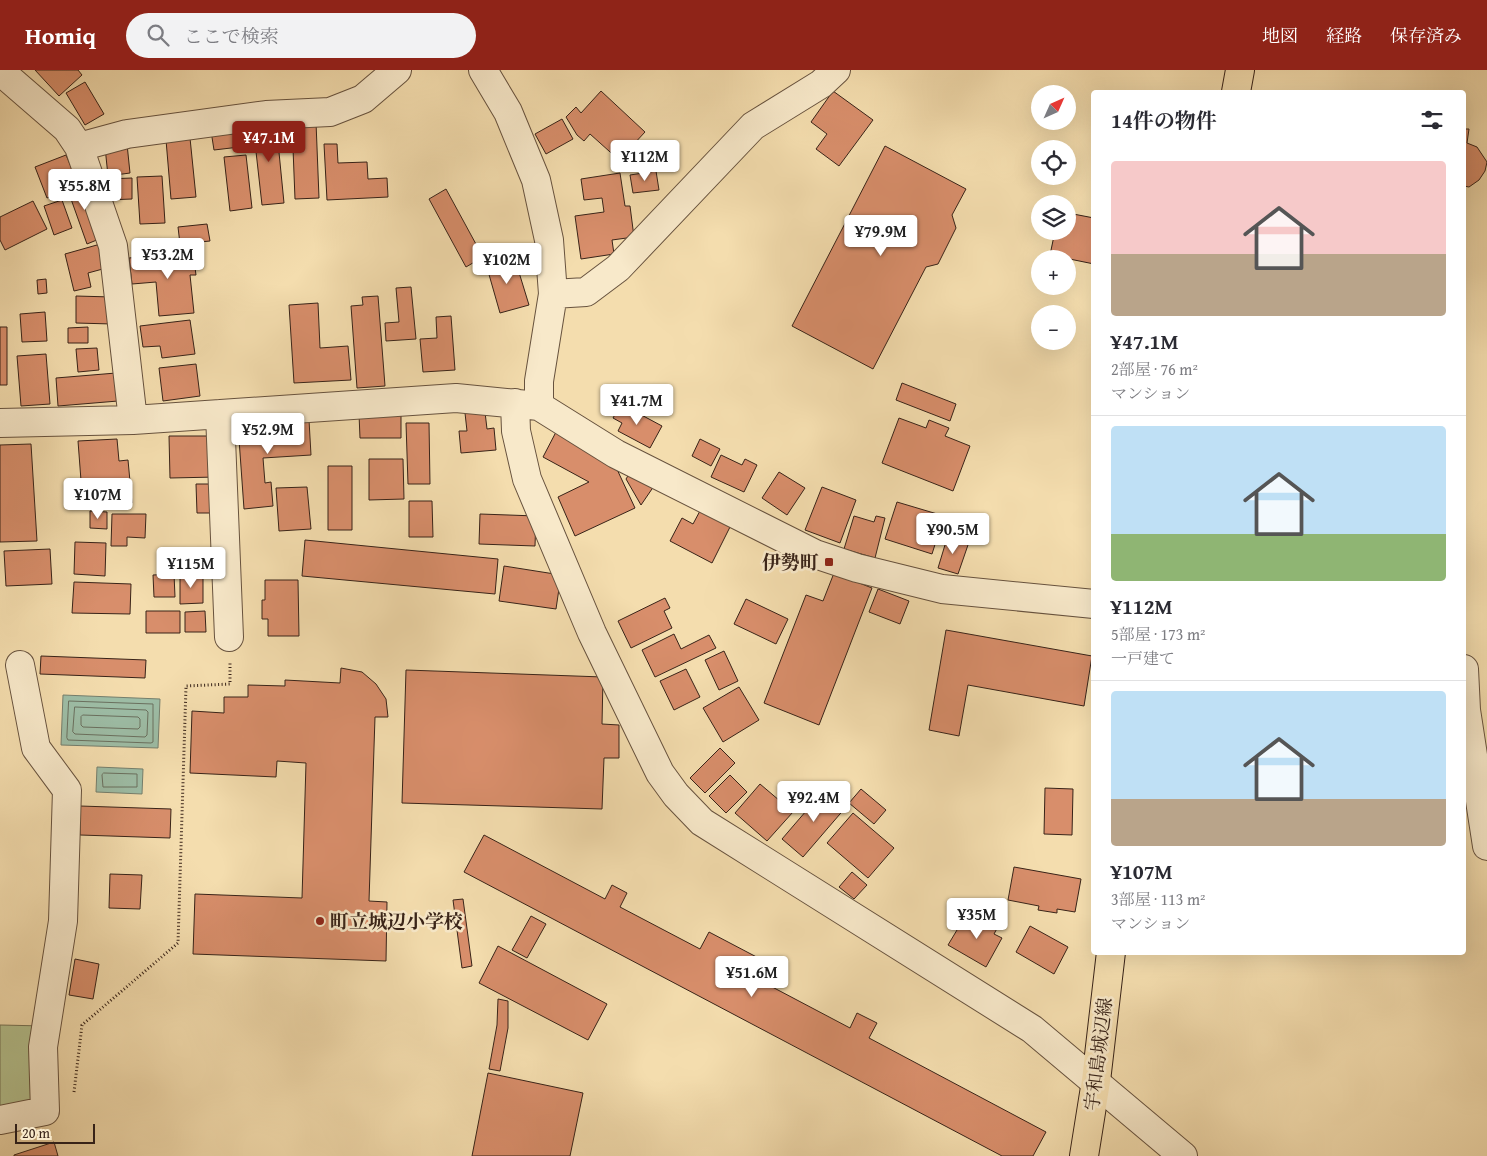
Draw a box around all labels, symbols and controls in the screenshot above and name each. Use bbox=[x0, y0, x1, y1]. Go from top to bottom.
search box bbox=[126, 13, 476, 58]
text: Homiq bbox=[25, 18, 96, 53]
icon: search bbox=[144, 21, 172, 49]
text: ここで検索 bbox=[184, 22, 279, 50]
text: 地図 bbox=[1262, 22, 1298, 49]
text: 経路 bbox=[1326, 22, 1362, 49]
text: 保存済み bbox=[1390, 22, 1462, 49]
north arrow bbox=[1031, 85, 1076, 130]
map controls bbox=[1031, 85, 1076, 350]
text: 14件の物件 bbox=[1111, 105, 1217, 136]
icon: filters bbox=[1418, 106, 1446, 134]
pin: ¥47.1M bbox=[228, 121, 310, 163]
text: ¥47.1M bbox=[243, 125, 295, 149]
pin: ¥112M bbox=[610, 140, 680, 182]
button: locate bbox=[1031, 140, 1076, 185]
text: ¥112M bbox=[622, 144, 668, 168]
pin: ¥55.8M bbox=[44, 168, 126, 211]
text: ¥55.8M bbox=[59, 173, 111, 197]
icon: home bbox=[1234, 193, 1324, 283]
button: layers bbox=[1031, 195, 1076, 240]
pin: ¥79.9M bbox=[840, 214, 922, 257]
text: ¥79.9M bbox=[855, 219, 907, 243]
pin: ¥53.2M bbox=[127, 238, 209, 280]
text: ¥53.2M bbox=[142, 242, 194, 266]
pin: ¥102M bbox=[472, 242, 542, 285]
text: ¥102M bbox=[484, 247, 530, 271]
button: + bbox=[1031, 250, 1076, 295]
button: − bbox=[1031, 305, 1076, 350]
text: ¥47.1M bbox=[1111, 326, 1179, 357]
text: 2部屋 · 76 m² bbox=[1111, 357, 1198, 381]
text: マンション bbox=[1111, 381, 1190, 405]
pin: ¥41.7M bbox=[596, 384, 678, 426]
text: ¥41.7M bbox=[611, 388, 663, 412]
pin: ¥52.9M bbox=[227, 412, 309, 455]
text: ¥52.9M bbox=[242, 417, 294, 441]
icon: home bbox=[1234, 459, 1324, 549]
pin: ¥107M bbox=[63, 478, 133, 520]
text: ¥107M bbox=[75, 482, 121, 506]
pin: ¥90.5M bbox=[912, 512, 994, 555]
text: ¥90.5M bbox=[927, 517, 979, 541]
pin: ¥115M bbox=[156, 546, 226, 589]
place label: 伊勢町 bbox=[762, 548, 819, 576]
text: ¥115M bbox=[168, 551, 214, 575]
marker: 伊勢町 bbox=[823, 556, 835, 568]
text: ¥112M bbox=[1111, 591, 1173, 622]
text: 5部屋 · 173 m² bbox=[1111, 622, 1206, 646]
text: 一戸建て bbox=[1111, 646, 1175, 670]
icon: home bbox=[1234, 724, 1324, 814]
pin: ¥92.4M bbox=[773, 780, 855, 823]
text: ¥92.4M bbox=[788, 785, 840, 809]
text: ¥107M bbox=[1111, 856, 1173, 887]
text: 3部屋 · 113 m² bbox=[1111, 887, 1206, 911]
pin: ¥35M bbox=[947, 898, 1007, 940]
text: ¥35M bbox=[958, 902, 996, 926]
place label: 町立城辺小学校 bbox=[330, 907, 463, 935]
text: マンション bbox=[1111, 911, 1190, 935]
marker: 町立城辺小学校 bbox=[314, 915, 326, 927]
pin: ¥51.6M bbox=[711, 956, 793, 998]
text: ¥51.6M bbox=[726, 960, 778, 984]
street label: 宇和島城辺線 bbox=[1077, 996, 1119, 1112]
scale bar bbox=[15, 1121, 95, 1144]
text: 20 m bbox=[22, 1123, 50, 1143]

